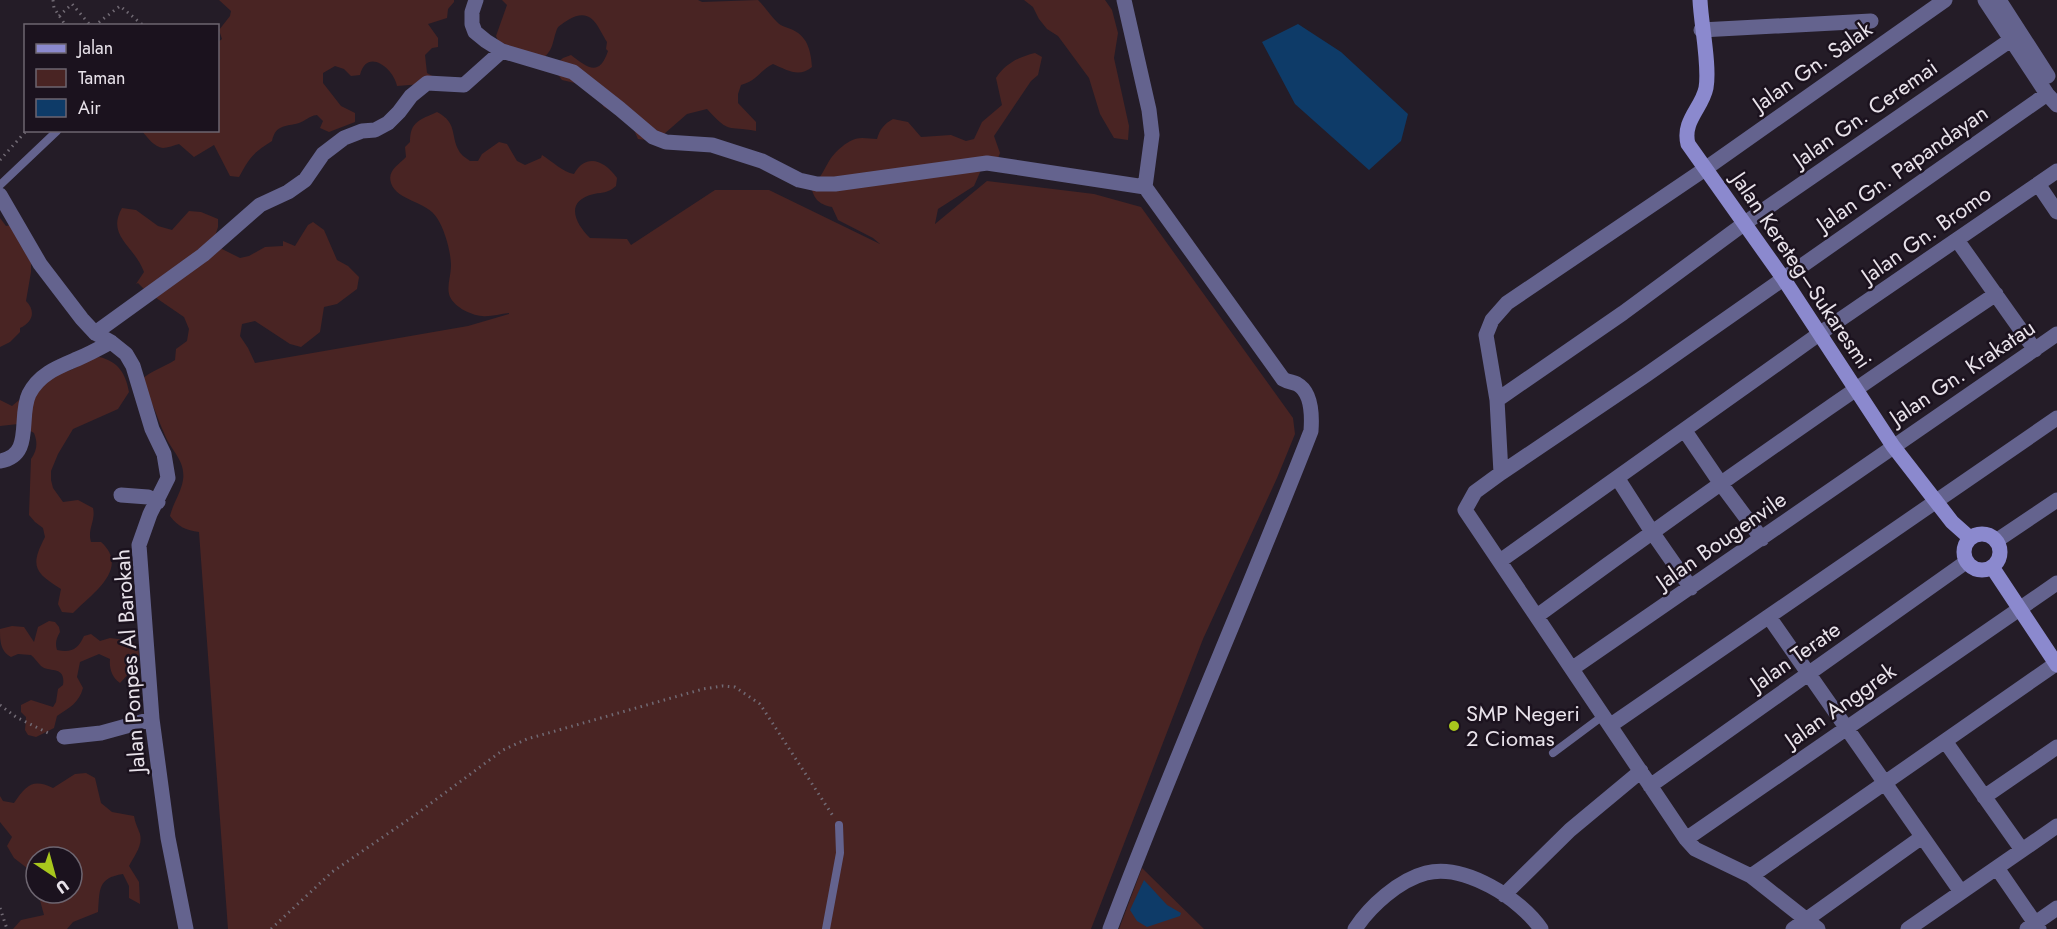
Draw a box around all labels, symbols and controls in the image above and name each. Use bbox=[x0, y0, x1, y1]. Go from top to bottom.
street label: Jalan Gn. Salak bbox=[1743, 13, 1879, 121]
legend bbox=[24, 24, 219, 132]
text: Jalan bbox=[76, 35, 113, 61]
street label: Jalan Gn. Ceremai bbox=[1784, 51, 1944, 177]
text: Taman bbox=[78, 65, 125, 91]
text: Air bbox=[78, 95, 102, 121]
street label: Jalan Gn. Papandayan bbox=[1807, 97, 1994, 241]
street label: Jalan Kereteg–Sukaresmi bbox=[1722, 163, 1880, 375]
street label: Jalan Gn. Bromo bbox=[1852, 177, 1997, 292]
street label: Jalan Gn. Krakatau bbox=[1880, 311, 2041, 434]
street label: Jalan Bougenvile bbox=[1647, 483, 1793, 599]
street label: Jalan Ponpes Al Barokah bbox=[105, 548, 153, 777]
street label: Jalan Terate bbox=[1741, 613, 1847, 701]
street label: Jalan Anggrek bbox=[1776, 655, 1902, 757]
place label: SMP Negeri 2 Ciomas bbox=[1466, 697, 1580, 754]
marker: SMP Negeri 2 Ciomas bbox=[1447, 719, 1461, 733]
north arrow bbox=[24, 845, 84, 905]
text: U bbox=[51, 874, 74, 899]

